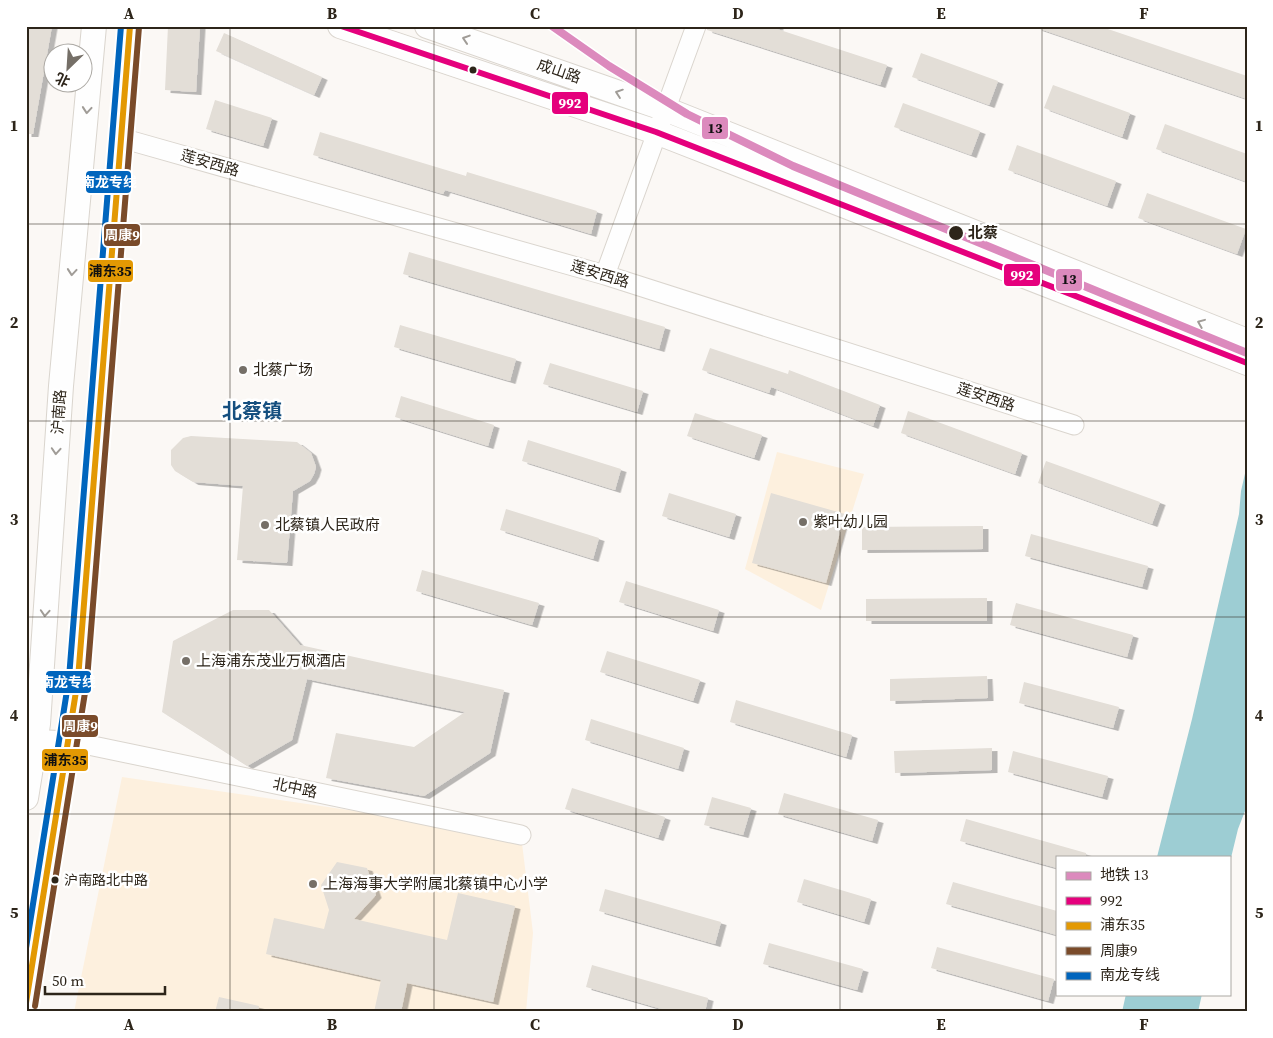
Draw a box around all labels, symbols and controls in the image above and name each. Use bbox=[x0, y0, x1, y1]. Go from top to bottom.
text: A bbox=[124, 2, 135, 24]
text: B bbox=[327, 2, 338, 24]
text: C bbox=[530, 2, 540, 24]
text: D bbox=[732, 2, 744, 24]
text: E bbox=[936, 2, 946, 24]
text: F bbox=[1139, 2, 1149, 24]
one-way arrow bbox=[462, 35, 471, 45]
north arrow bbox=[42, 42, 92, 92]
street label: 成山路 bbox=[534, 53, 584, 88]
unlabelled marker bbox=[468, 65, 478, 75]
text: 北 bbox=[52, 68, 73, 92]
one-way arrow bbox=[615, 89, 624, 99]
line badge: 992 bbox=[551, 91, 589, 115]
text: 992 bbox=[559, 93, 582, 113]
one-way arrow bbox=[81, 106, 92, 114]
text: 1 bbox=[10, 114, 18, 136]
text: 1 bbox=[1255, 114, 1263, 136]
line badge: 13 bbox=[701, 116, 729, 140]
text: 13 bbox=[707, 118, 723, 138]
street label: 莲安西路 bbox=[178, 144, 242, 181]
line badge: 南龙专线 bbox=[85, 170, 132, 194]
text: 南龙专线 bbox=[81, 172, 137, 192]
place label: 北蔡 bbox=[968, 222, 998, 243]
line badge: 周康9 bbox=[103, 223, 141, 247]
marker: 北蔡 bbox=[947, 224, 965, 242]
text: 周康9 bbox=[104, 225, 140, 245]
street label: 莲安西路 bbox=[568, 255, 632, 292]
line badge: 浦东35 bbox=[87, 259, 134, 283]
text: 浦东35 bbox=[88, 261, 132, 281]
line badge: 992 bbox=[1003, 263, 1041, 287]
text: 992 bbox=[1011, 265, 1034, 285]
one-way arrow bbox=[66, 268, 77, 276]
line badge: 13 bbox=[1055, 268, 1083, 292]
text: 13 bbox=[1061, 269, 1077, 289]
text: 2 bbox=[10, 311, 19, 333]
text: 2 bbox=[1255, 311, 1264, 333]
one-way arrow bbox=[1198, 319, 1206, 329]
place label: 北蔡广场 bbox=[253, 359, 313, 380]
marker: 北蔡广场 bbox=[237, 364, 249, 376]
street label: 莲安西路 bbox=[954, 377, 1018, 416]
street label: 沪南路 bbox=[46, 389, 71, 435]
district label: 北蔡镇 bbox=[222, 397, 282, 425]
one-way arrow bbox=[51, 447, 62, 455]
text: 3 bbox=[10, 508, 19, 530]
text: 3 bbox=[1255, 508, 1264, 530]
place label: 紫叶幼儿园 bbox=[813, 511, 888, 532]
place label: 北蔡镇人民政府 bbox=[275, 514, 380, 535]
marker: 紫叶幼儿园 bbox=[797, 516, 809, 528]
marker: 北蔡镇人民政府 bbox=[259, 519, 271, 531]
one-way arrow bbox=[40, 609, 51, 617]
place label: 上海浦东茂业万枫酒店 bbox=[196, 650, 346, 671]
marker: 上海浦东茂业万枫酒店 bbox=[180, 655, 192, 667]
line badge: 南龙专线 bbox=[45, 670, 92, 694]
text: 南龙专线 bbox=[40, 672, 96, 692]
text: 4 bbox=[10, 704, 19, 726]
text: 4 bbox=[1255, 704, 1264, 726]
line badge: 周康9 bbox=[61, 714, 99, 738]
text: 周康9 bbox=[62, 716, 98, 736]
line badge: 浦东35 bbox=[41, 748, 89, 772]
text: 浦东35 bbox=[43, 750, 87, 770]
street label: 北中路 bbox=[271, 773, 319, 802]
legend bbox=[1056, 856, 1230, 996]
text: 地铁 13 bbox=[1100, 864, 1149, 885]
place label: 沪南路北中路 bbox=[64, 870, 148, 890]
place label: 上海海事大学附属北蔡镇中心小学 bbox=[323, 873, 548, 894]
marker: 沪南路北中路 bbox=[50, 875, 60, 885]
marker: 上海海事大学附属北蔡镇中心小学 bbox=[307, 878, 319, 890]
text: 992 bbox=[1100, 890, 1123, 911]
text: 5 bbox=[10, 901, 19, 923]
text: 5 bbox=[1255, 901, 1264, 923]
text: 浦东35 bbox=[1100, 914, 1145, 935]
text: 周康9 bbox=[1100, 940, 1138, 961]
scale bar bbox=[45, 963, 165, 995]
text: 南龙专线 bbox=[1100, 964, 1160, 985]
text: 50 m bbox=[52, 970, 84, 991]
text: A bbox=[124, 1013, 135, 1035]
text: B bbox=[327, 1013, 338, 1035]
text: C bbox=[530, 1013, 540, 1035]
text: D bbox=[732, 1013, 744, 1035]
text: E bbox=[936, 1013, 946, 1035]
text: F bbox=[1139, 1013, 1149, 1035]

